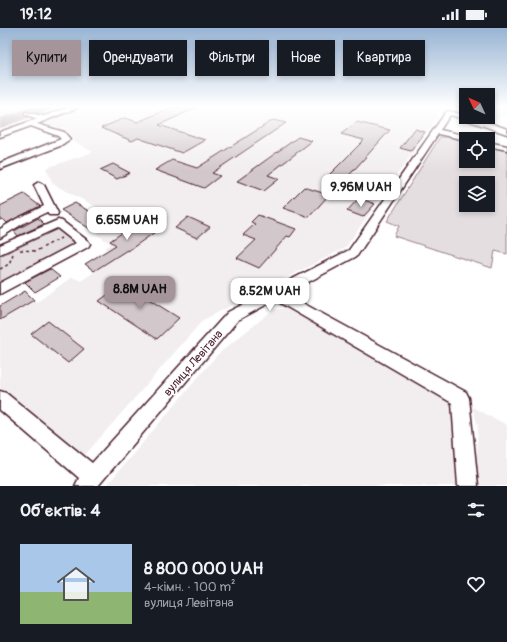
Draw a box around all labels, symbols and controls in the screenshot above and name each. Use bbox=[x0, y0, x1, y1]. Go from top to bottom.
text: 19:12 bbox=[20, 5, 52, 24]
chip: Купити bbox=[12, 40, 81, 76]
chip: Орендувати bbox=[89, 40, 187, 76]
chip: Фільтри bbox=[195, 40, 269, 76]
chip: Нове bbox=[277, 40, 335, 76]
chip: Квартира bbox=[343, 40, 425, 76]
north arrow bbox=[459, 88, 495, 124]
map controls bbox=[459, 88, 495, 212]
button: locate bbox=[459, 132, 495, 168]
pin: 9.96M UAH bbox=[315, 174, 407, 208]
button: layers bbox=[459, 176, 495, 212]
text: 9.96M UAH bbox=[330, 179, 392, 195]
pin: 6.65M UAH bbox=[81, 207, 173, 241]
text: 6.65M UAH bbox=[96, 212, 158, 228]
pin: 8.8M UAH bbox=[99, 276, 181, 310]
pin: 8.52M UAH bbox=[224, 278, 316, 312]
text: 8.8M UAH bbox=[113, 281, 167, 297]
text: 8.52M UAH bbox=[239, 283, 301, 299]
street label: вулиця Левітана bbox=[161, 327, 226, 399]
icon: filters bbox=[465, 499, 487, 521]
text: Об’єктів: 4 bbox=[20, 500, 100, 521]
text: 8 800 000 UAH bbox=[144, 558, 263, 579]
icon: home bbox=[52, 560, 100, 608]
icon: heart bbox=[465, 573, 487, 595]
text: 4-кімн. · 100 m² bbox=[144, 579, 236, 595]
text: вулиця Левітана bbox=[144, 595, 234, 611]

